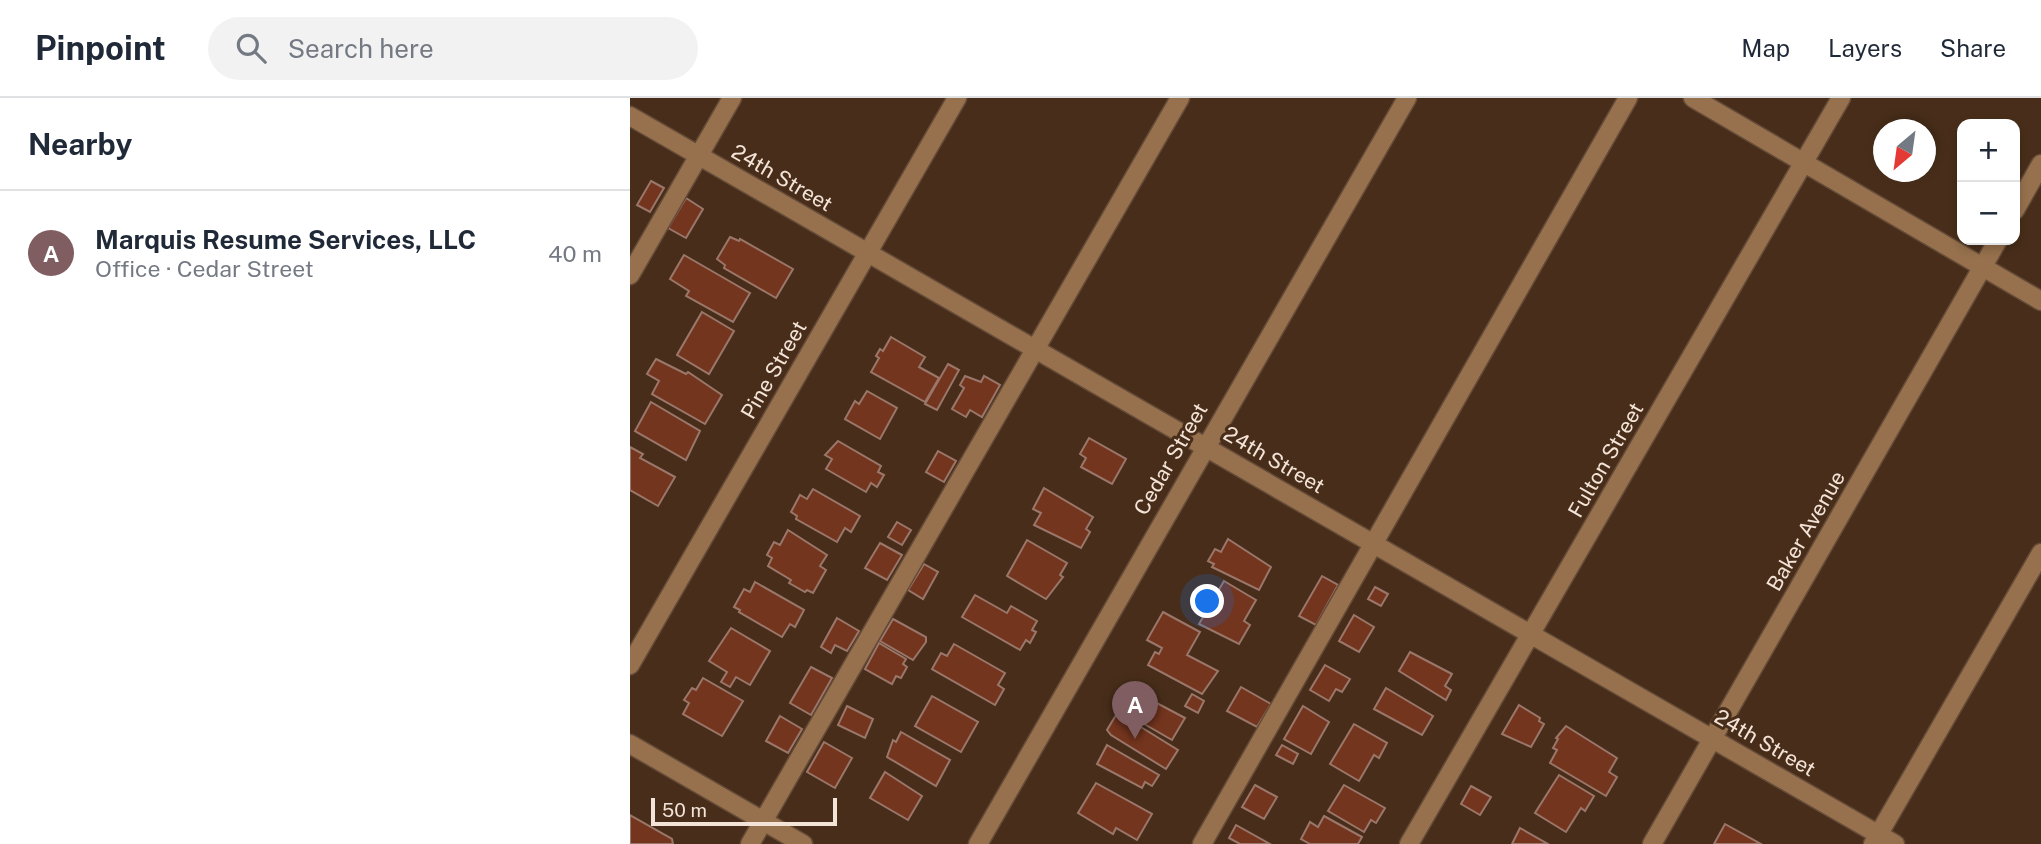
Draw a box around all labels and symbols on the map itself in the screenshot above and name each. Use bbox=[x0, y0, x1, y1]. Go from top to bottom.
north arrow bbox=[1873, 119, 1936, 182]
street label: 24th Street bbox=[727, 139, 837, 217]
street label: Pine Street bbox=[735, 316, 812, 423]
street label: Cedar Street bbox=[1128, 398, 1213, 519]
street label: Fulton Street bbox=[1563, 398, 1649, 522]
street label: 24th Street bbox=[1219, 421, 1329, 499]
street label: Baker Avenue bbox=[1761, 466, 1850, 595]
your location bbox=[1190, 584, 1224, 618]
pin: A bbox=[1112, 681, 1158, 739]
street label: 24th Street bbox=[1710, 704, 1820, 782]
scale bar bbox=[651, 795, 836, 827]

